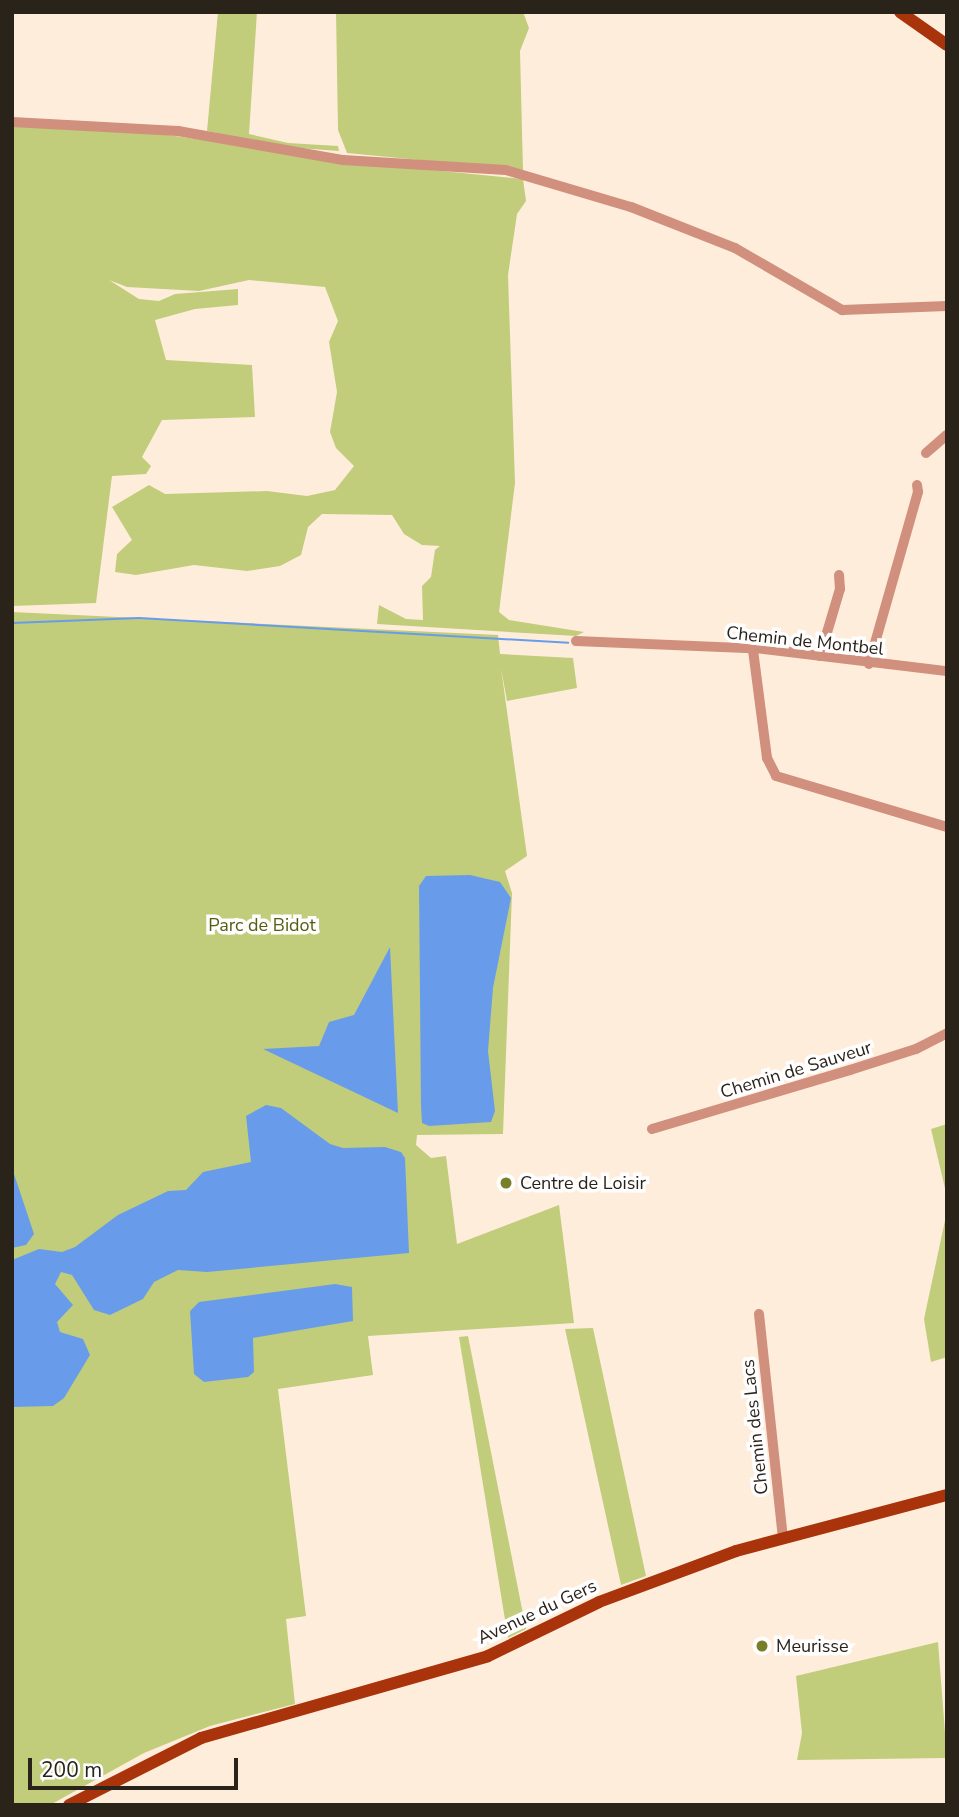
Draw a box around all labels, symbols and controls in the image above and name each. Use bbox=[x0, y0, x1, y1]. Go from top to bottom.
street label: Chemin de Montbel bbox=[725, 622, 885, 660]
park label: Parc de Bidot bbox=[208, 914, 316, 936]
street label: Chemin de Sauveur bbox=[718, 1037, 874, 1103]
place label: Centre de Loisir bbox=[520, 1172, 646, 1194]
marker: Centre de Loisir bbox=[498, 1175, 514, 1191]
street label: Chemin des Lacs bbox=[737, 1358, 773, 1496]
street label: Avenue du Gers bbox=[474, 1575, 600, 1649]
place label: Meurisse bbox=[776, 1635, 849, 1657]
marker: Meurisse bbox=[754, 1638, 770, 1654]
scale bar bbox=[32, 1744, 242, 1788]
text: 200 m bbox=[41, 1756, 102, 1784]

